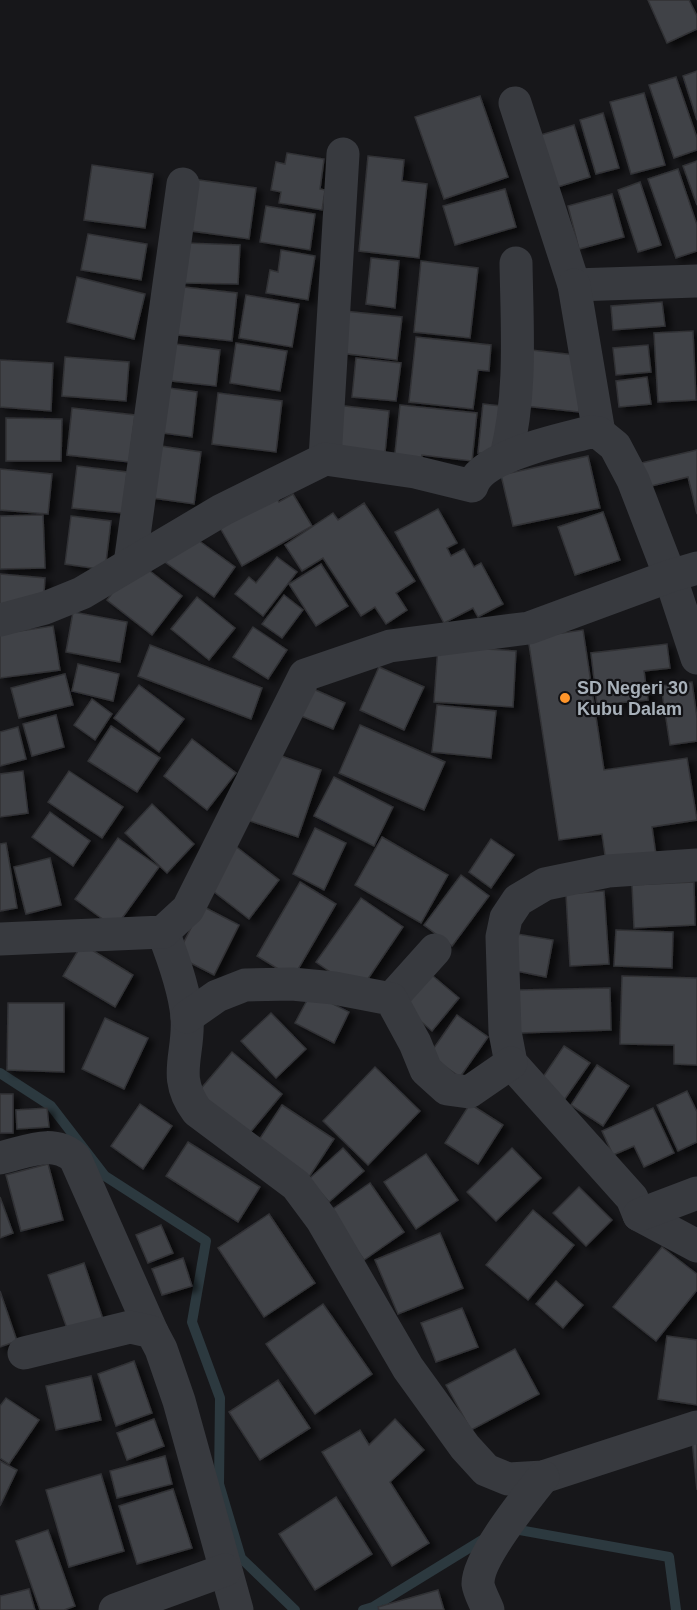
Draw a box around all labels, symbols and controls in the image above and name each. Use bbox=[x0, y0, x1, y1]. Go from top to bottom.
place label: SD Negeri 30 Kubu Dalam bbox=[577, 678, 688, 719]
marker: SD Negeri 30 Kubu Dalam bbox=[558, 691, 572, 705]

